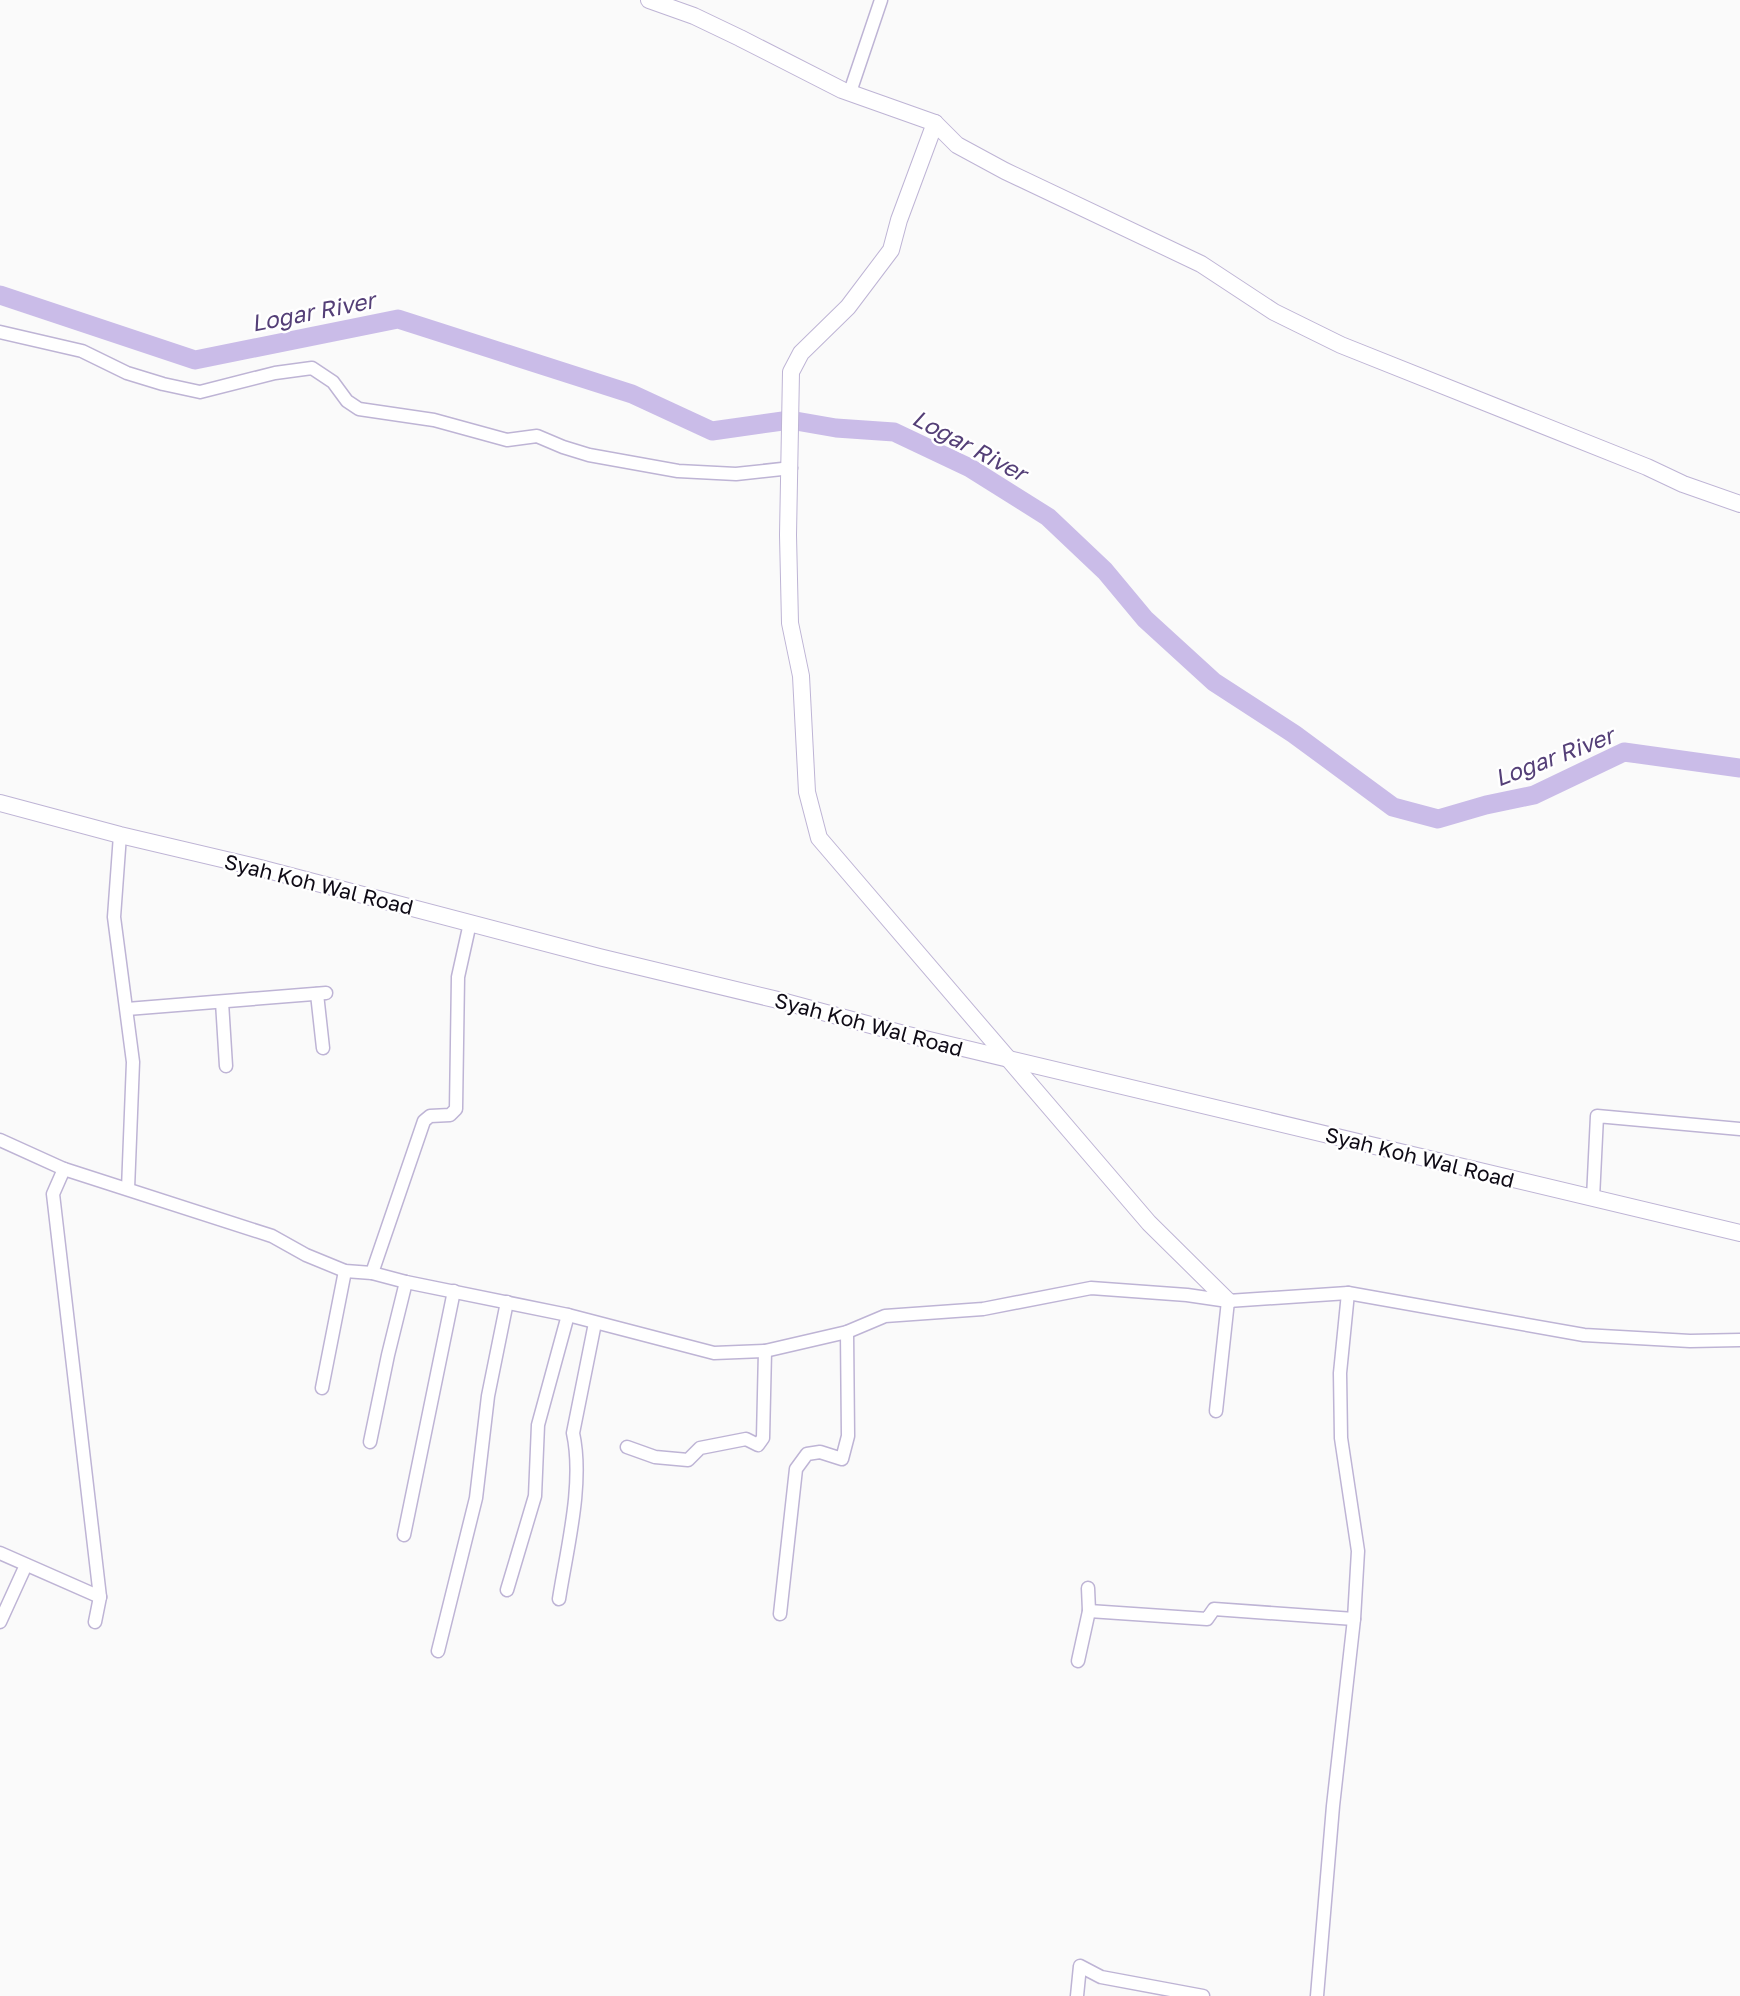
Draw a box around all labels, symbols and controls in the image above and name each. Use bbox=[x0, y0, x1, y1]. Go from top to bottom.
water label: Logar River bbox=[249, 285, 380, 337]
water label: Logar River bbox=[908, 403, 1034, 488]
water label: Logar River bbox=[1491, 719, 1620, 791]
street label: Syah Koh Wal Road bbox=[222, 848, 416, 920]
street label: Syah Koh Wal Road bbox=[772, 986, 966, 1062]
street label: Syah Koh Wal Road bbox=[1323, 1121, 1517, 1193]

